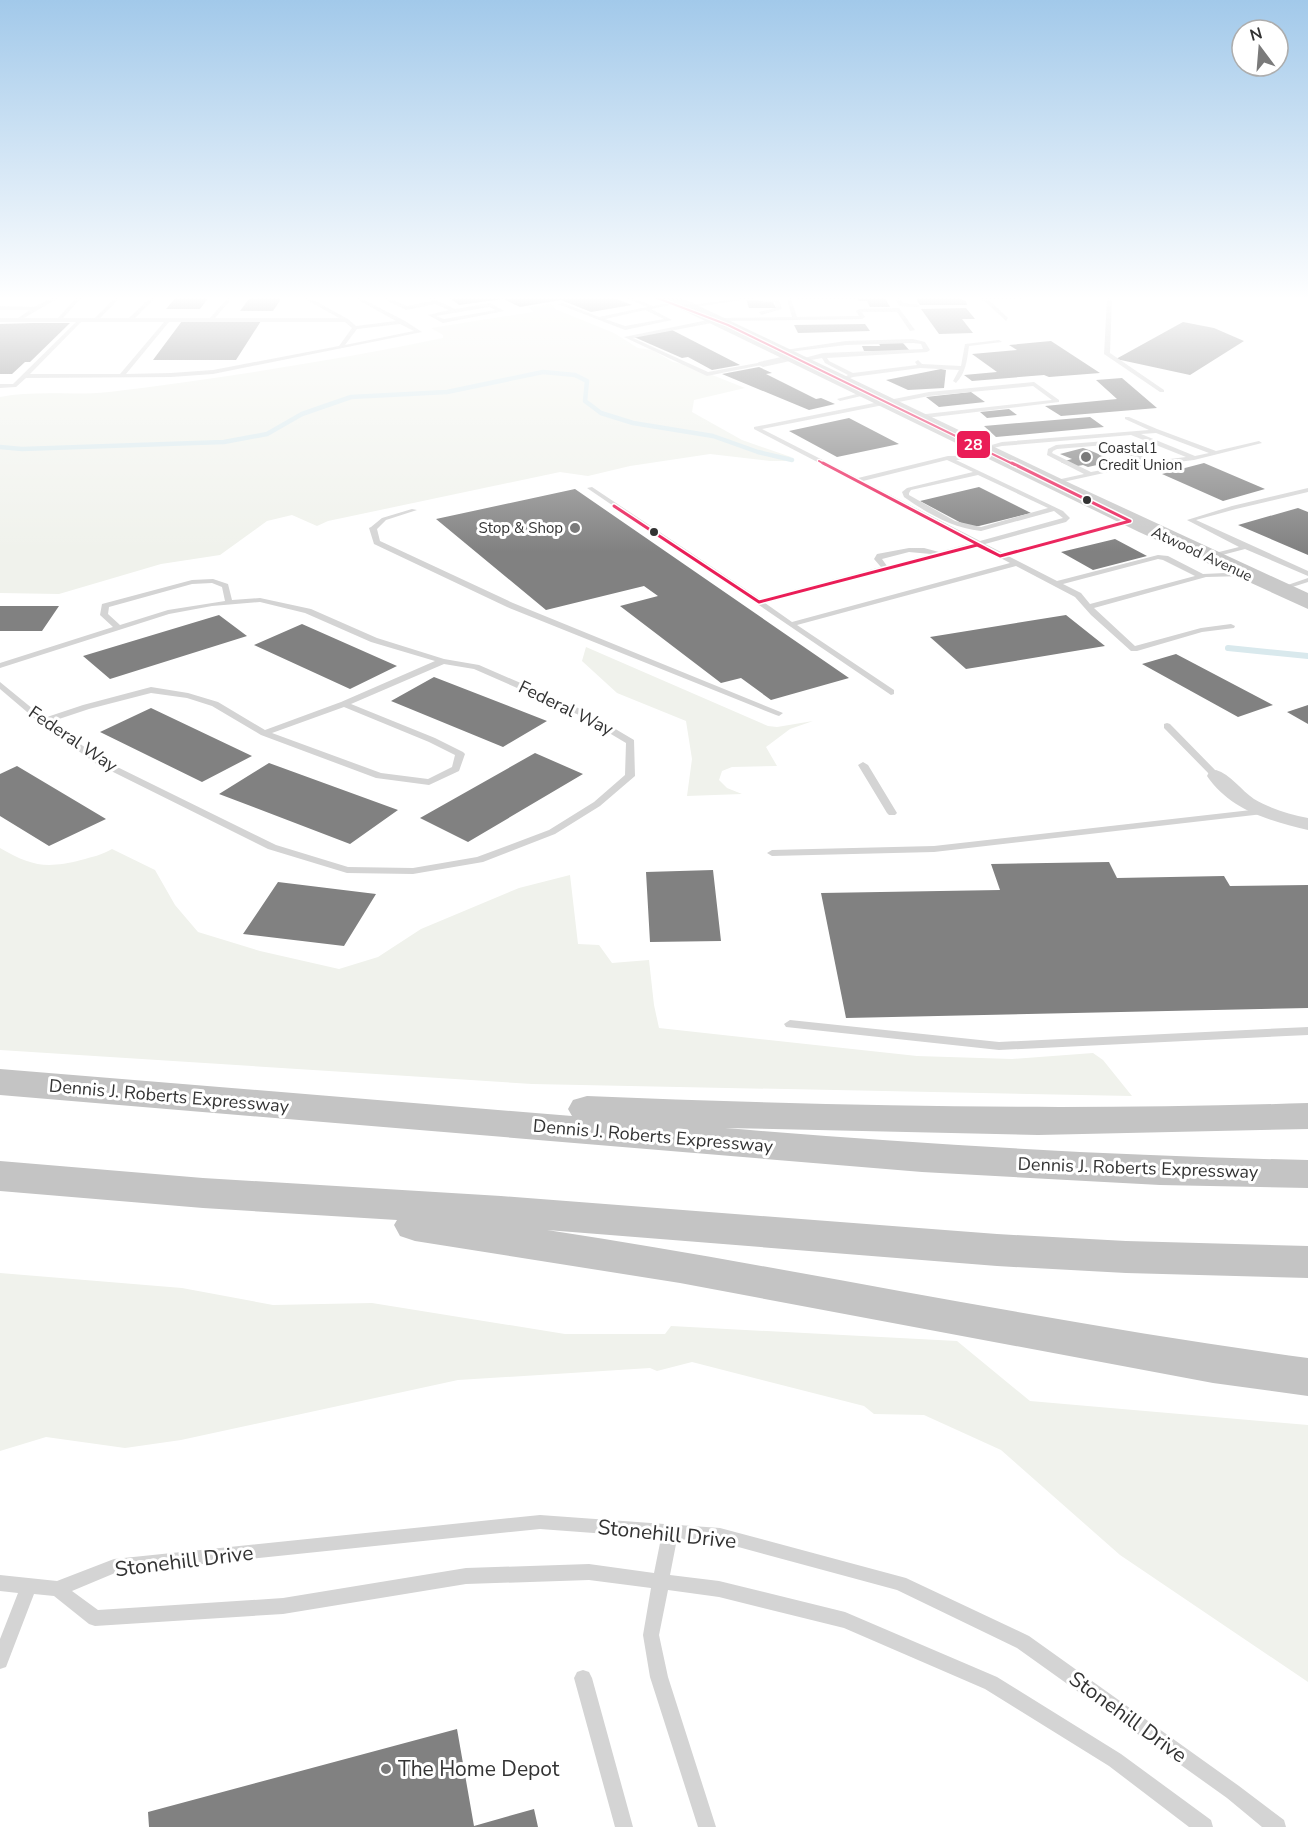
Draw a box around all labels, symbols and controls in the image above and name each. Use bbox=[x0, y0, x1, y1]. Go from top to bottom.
north arrow bbox=[1230, 18, 1290, 78]
text: N bbox=[1247, 22, 1265, 47]
line badge: 28 bbox=[956, 430, 991, 459]
text: 28 bbox=[963, 434, 983, 456]
place label: Coastal1 Credit Union bbox=[1098, 438, 1182, 475]
marker: Coastal1 Credit Union bbox=[1079, 450, 1093, 464]
unlabelled marker bbox=[1081, 494, 1093, 506]
place label: Stop & Shop bbox=[479, 518, 563, 538]
marker: Stop & Shop bbox=[568, 521, 582, 535]
street label: Atwood Avenue bbox=[1148, 522, 1256, 586]
unlabelled marker bbox=[648, 526, 660, 538]
street label: Federal Way bbox=[515, 675, 618, 742]
street label: Federal Way bbox=[24, 700, 123, 778]
street label: Dennis J. Roberts Expressway bbox=[48, 1074, 291, 1119]
street label: Dennis J. Roberts Expressway bbox=[532, 1114, 775, 1159]
street label: Dennis J. Roberts Expressway bbox=[1017, 1152, 1259, 1184]
street label: Stonehill Drive bbox=[596, 1513, 738, 1555]
street label: Stonehill Drive bbox=[113, 1539, 255, 1583]
street label: Stonehill Drive bbox=[1063, 1665, 1193, 1769]
place label: The Home Depot bbox=[398, 1755, 560, 1783]
marker: The Home Depot bbox=[379, 1762, 393, 1776]

